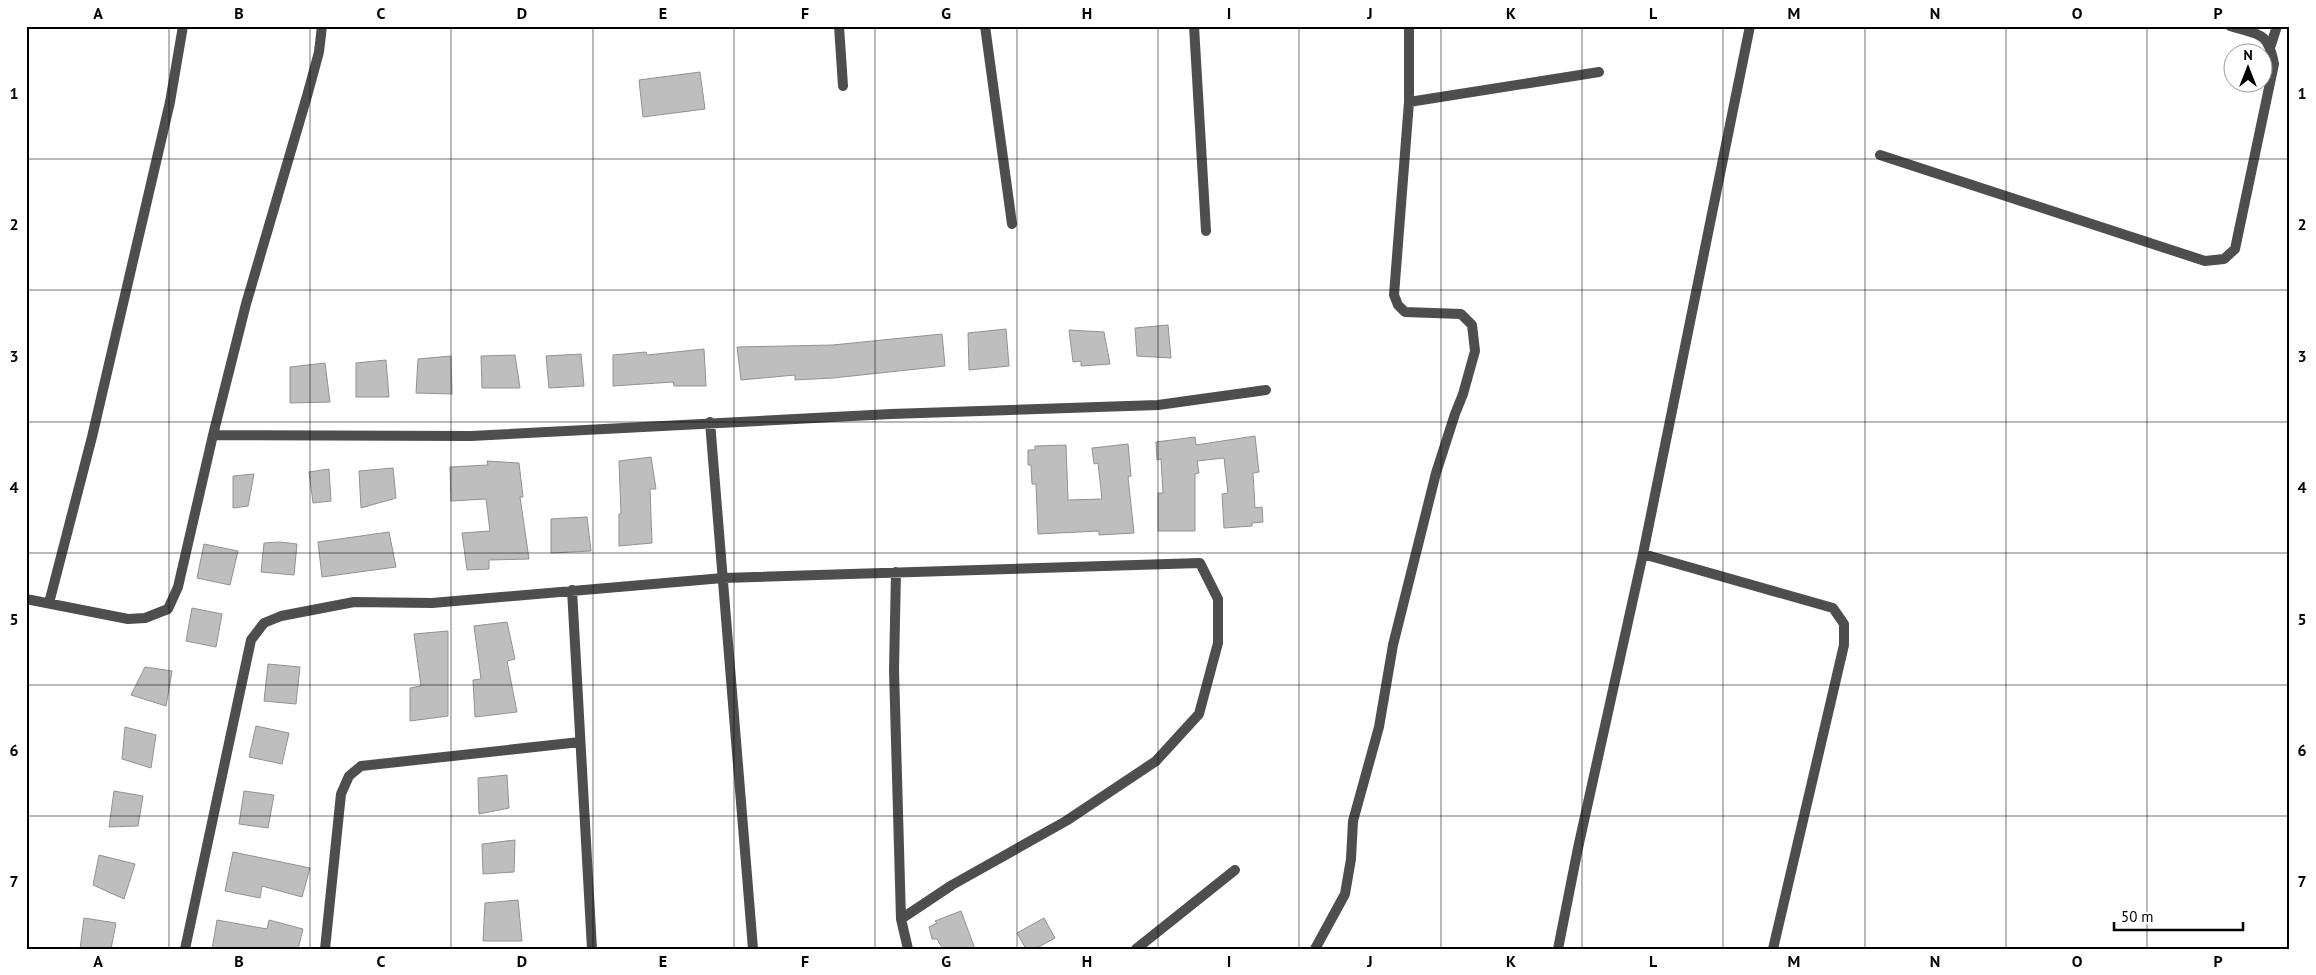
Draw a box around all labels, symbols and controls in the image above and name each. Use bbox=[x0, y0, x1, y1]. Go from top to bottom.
text: A bbox=[93, 3, 103, 23]
text: B bbox=[234, 3, 244, 23]
text: C bbox=[377, 3, 386, 23]
text: D bbox=[517, 3, 527, 23]
text: E bbox=[659, 3, 667, 23]
text: F bbox=[801, 3, 809, 23]
text: G bbox=[941, 3, 951, 23]
text: H bbox=[1082, 3, 1092, 23]
text: I bbox=[1227, 3, 1231, 23]
text: J bbox=[1366, 3, 1373, 23]
text: K bbox=[1506, 3, 1516, 23]
text: L bbox=[1649, 3, 1658, 23]
text: M bbox=[1788, 3, 1800, 23]
text: N bbox=[1930, 3, 1940, 23]
text: O bbox=[2072, 3, 2083, 23]
text: P bbox=[2213, 3, 2223, 23]
north arrow bbox=[2224, 42, 2274, 92]
text: N bbox=[2243, 46, 2253, 64]
text: 1 bbox=[9, 83, 19, 103]
text: 1 bbox=[2297, 83, 2307, 103]
text: 2 bbox=[9, 214, 19, 234]
text: 2 bbox=[2297, 214, 2307, 234]
text: 3 bbox=[9, 346, 19, 366]
text: 3 bbox=[2297, 346, 2307, 366]
text: 4 bbox=[9, 477, 19, 497]
text: 4 bbox=[2297, 477, 2307, 497]
text: 5 bbox=[9, 609, 19, 629]
text: 5 bbox=[2297, 609, 2307, 629]
text: 6 bbox=[9, 740, 19, 760]
text: 6 bbox=[2297, 740, 2307, 760]
text: 7 bbox=[9, 871, 19, 891]
text: 7 bbox=[2297, 871, 2307, 891]
scale bar bbox=[2114, 900, 2242, 932]
text: 50 m bbox=[2121, 907, 2154, 926]
text: A bbox=[93, 951, 103, 971]
text: B bbox=[234, 951, 244, 971]
text: C bbox=[377, 951, 386, 971]
text: D bbox=[517, 951, 527, 971]
text: E bbox=[659, 951, 667, 971]
text: F bbox=[801, 951, 809, 971]
text: G bbox=[941, 951, 951, 971]
text: H bbox=[1082, 951, 1092, 971]
text: I bbox=[1227, 951, 1231, 971]
text: J bbox=[1366, 951, 1373, 971]
text: K bbox=[1506, 951, 1516, 971]
text: L bbox=[1649, 951, 1658, 971]
text: M bbox=[1788, 951, 1800, 971]
text: N bbox=[1930, 951, 1940, 971]
text: O bbox=[2072, 951, 2083, 971]
text: P bbox=[2213, 951, 2223, 971]

